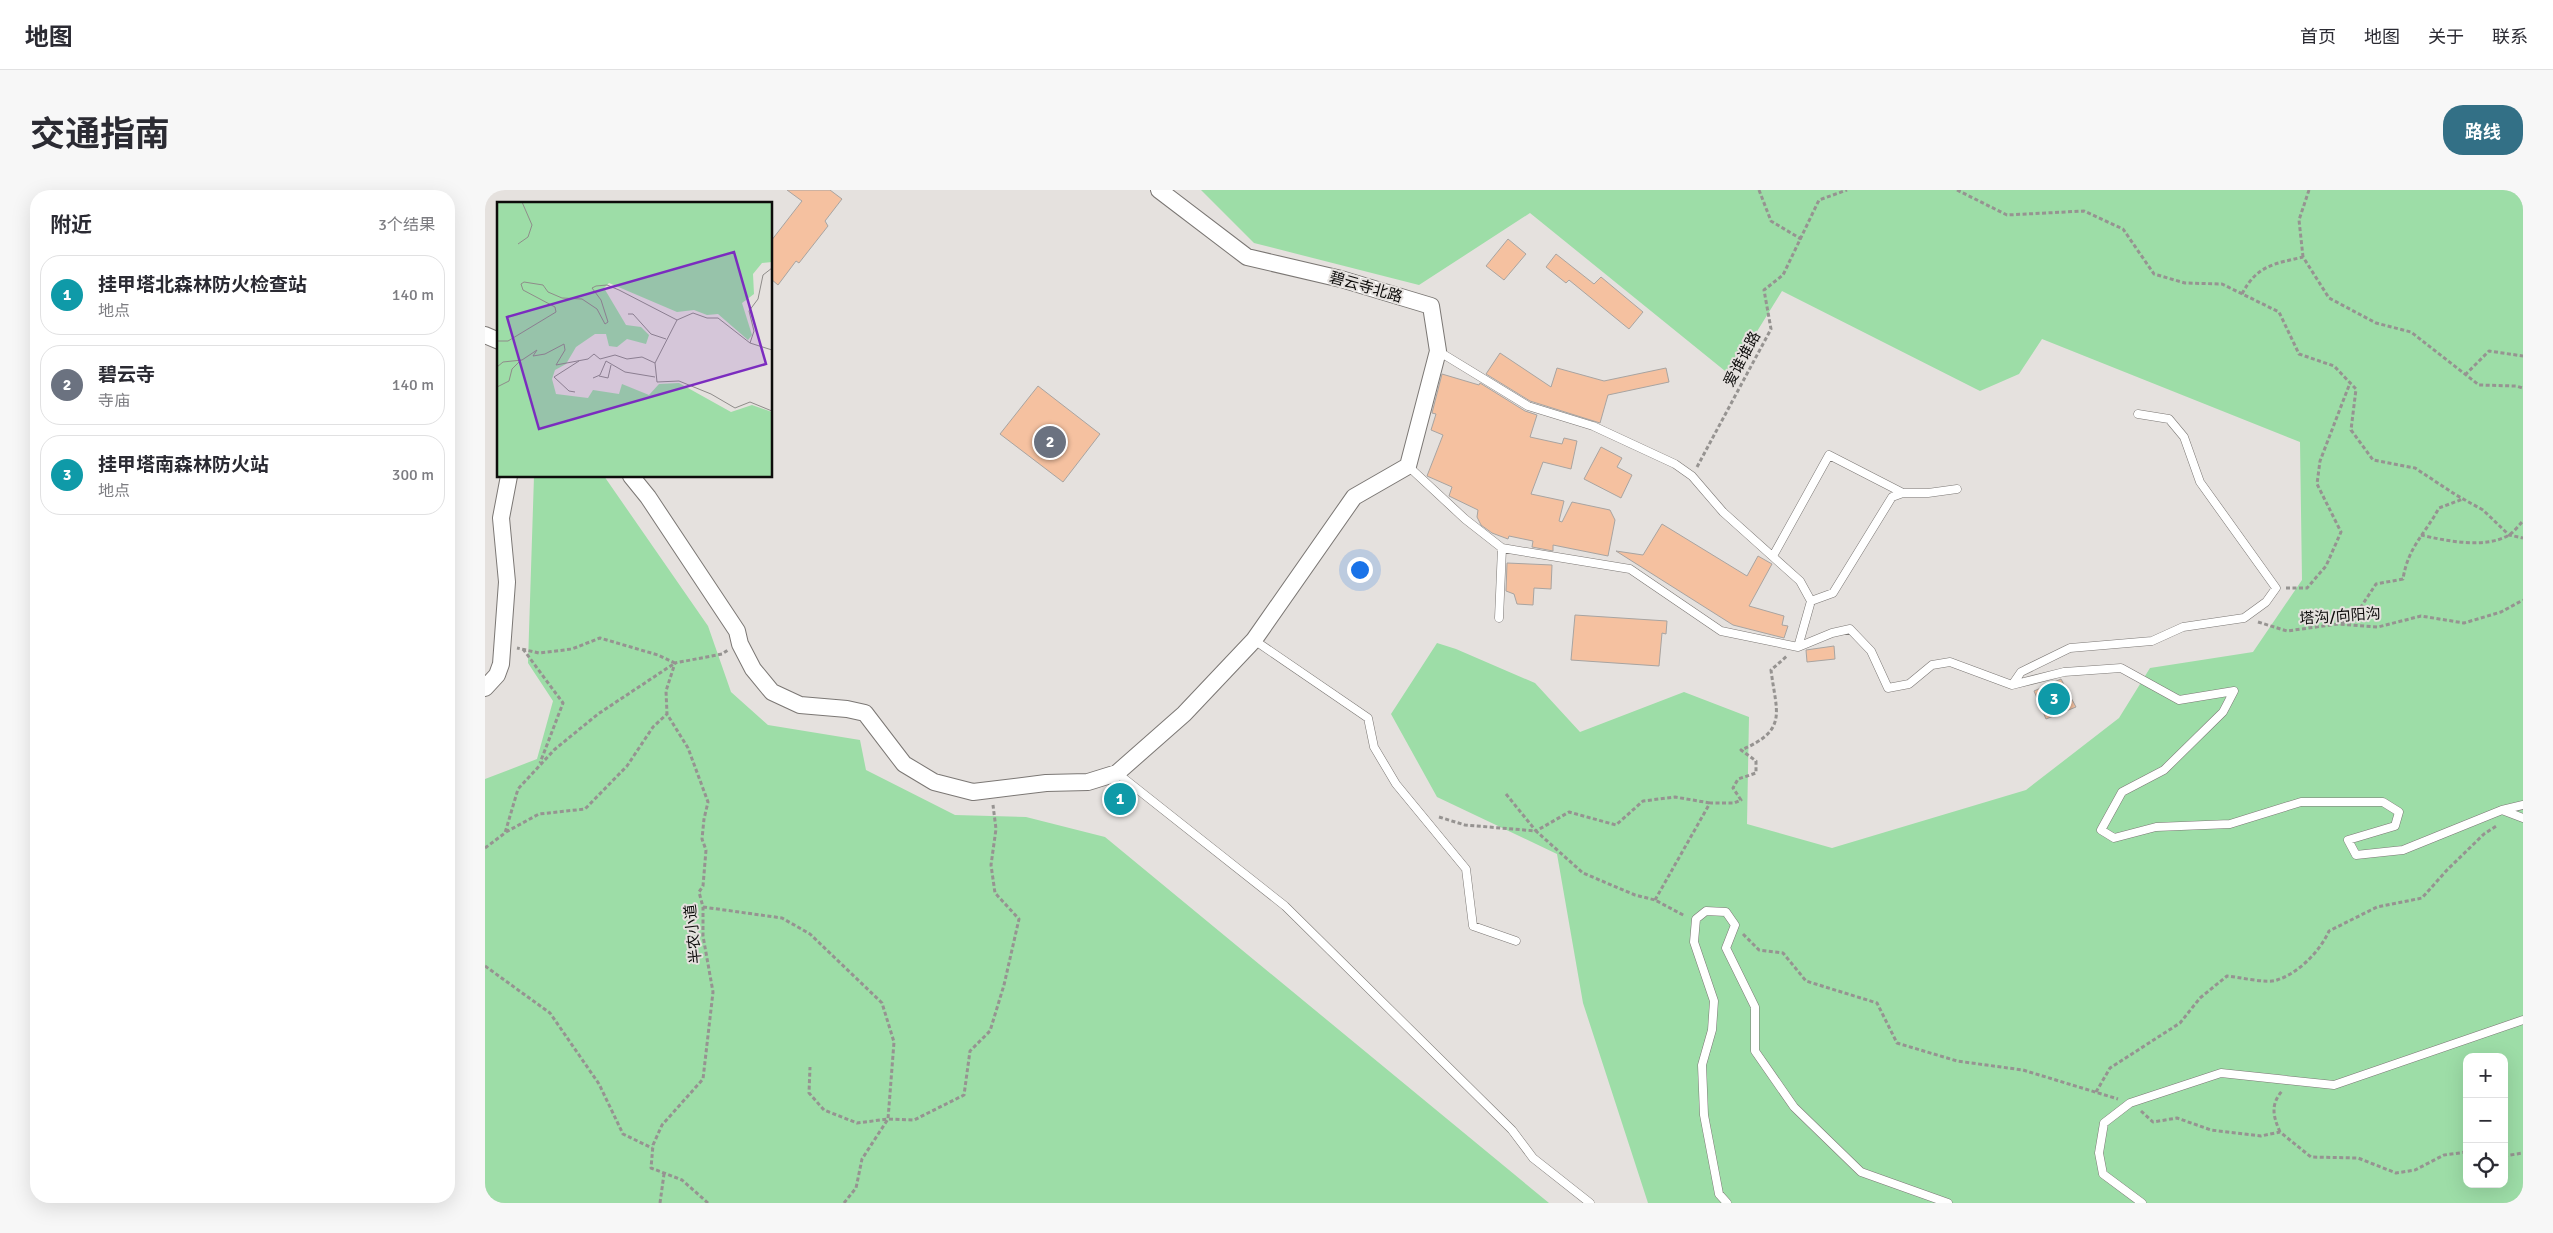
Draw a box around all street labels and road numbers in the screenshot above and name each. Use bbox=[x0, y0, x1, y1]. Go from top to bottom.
street label: 碧云寺北路 bbox=[1327, 268, 1405, 306]
street label: 爱谁谁路 bbox=[1720, 328, 1764, 390]
street label: 塔沟/向阳沟 bbox=[2299, 604, 2381, 628]
street label: 半农小道 bbox=[681, 903, 705, 965]

